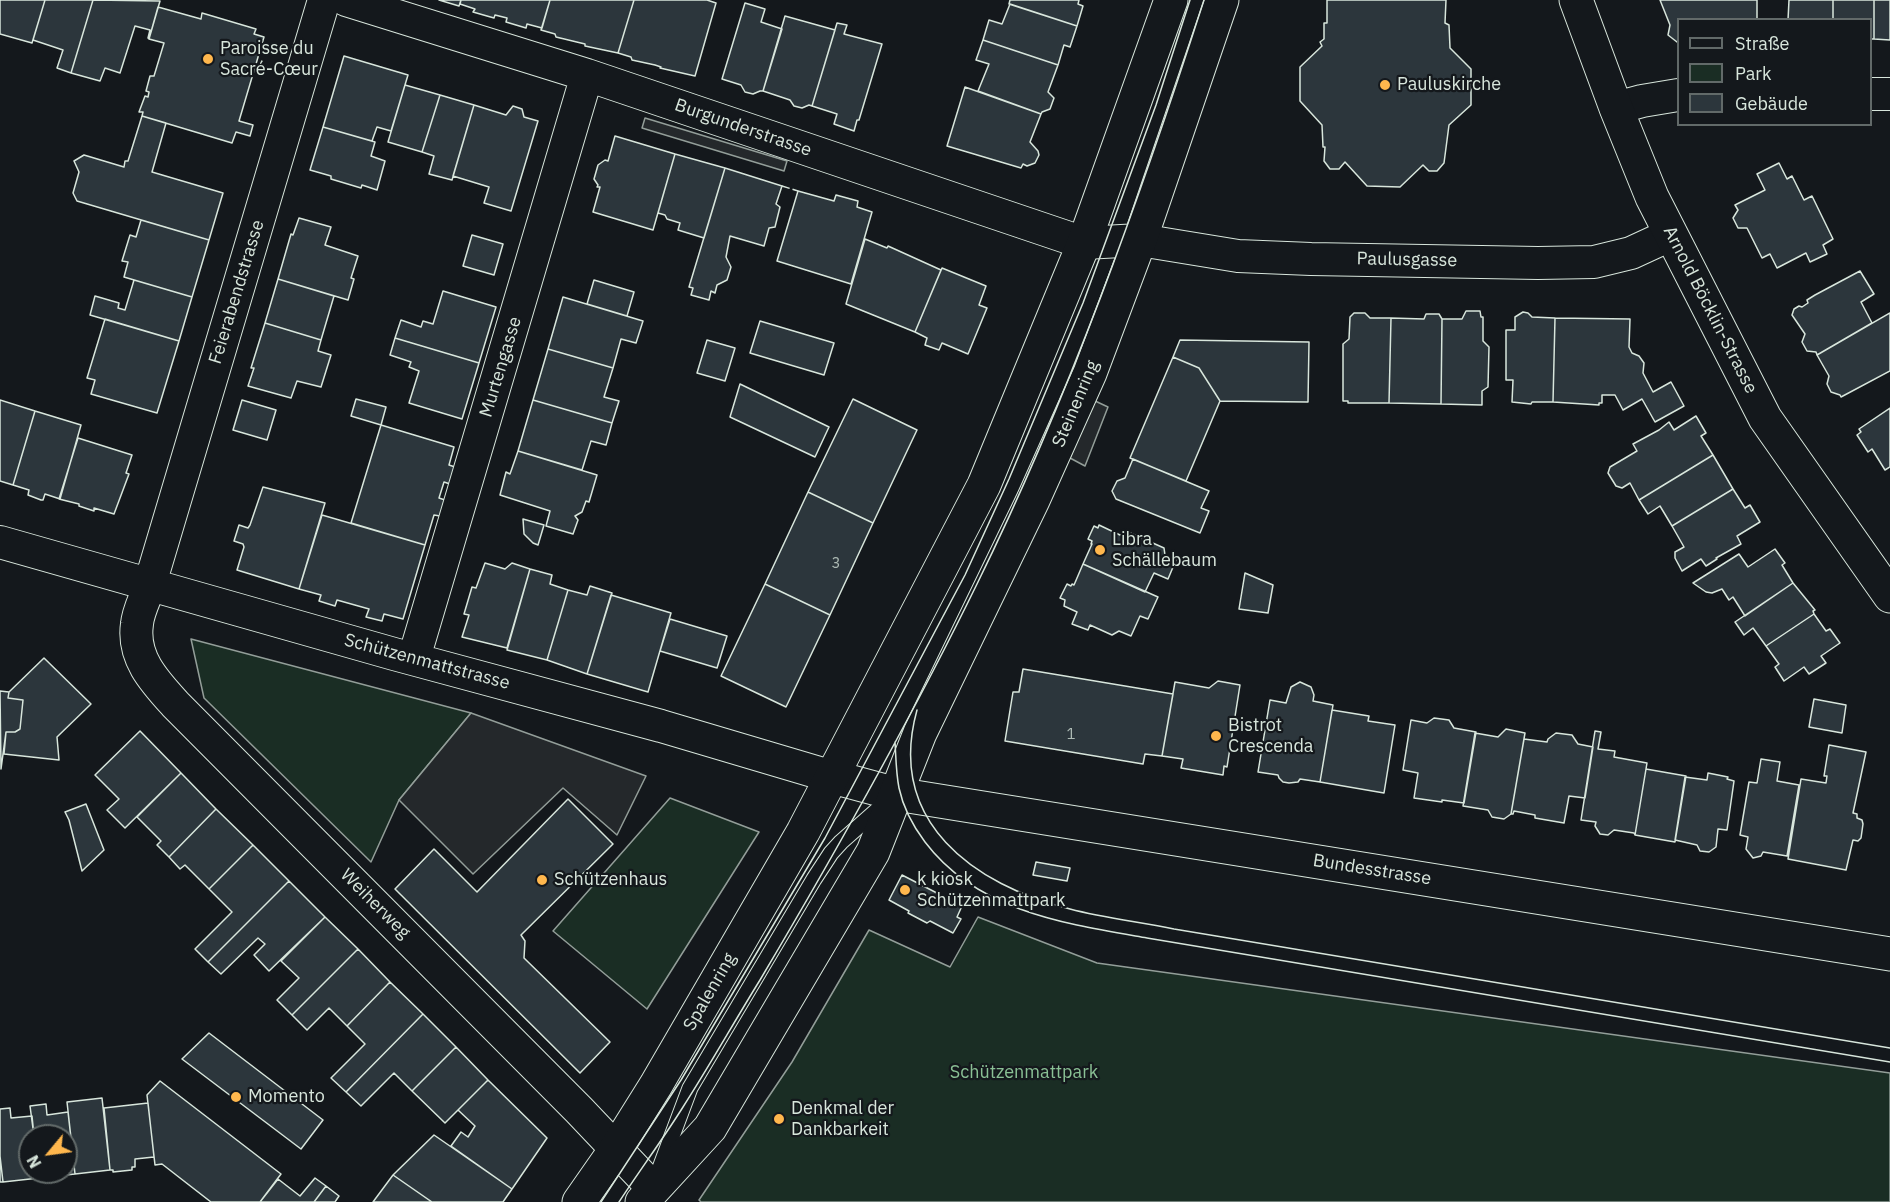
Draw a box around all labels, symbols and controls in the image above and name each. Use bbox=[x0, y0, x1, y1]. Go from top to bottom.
legend bbox=[1677, 18, 1872, 126]
text: Straße bbox=[1735, 32, 1789, 55]
place label: Paroisse du Sacré-Cœur bbox=[220, 38, 318, 80]
marker: Paroisse du Sacré-Cœur bbox=[201, 52, 215, 66]
text: Park bbox=[1735, 62, 1771, 85]
place label: Pauluskirche bbox=[1397, 74, 1501, 96]
marker: Pauluskirche bbox=[1378, 78, 1392, 92]
text: Gebäude bbox=[1735, 92, 1808, 115]
street label: Burgunderstrasse bbox=[672, 94, 814, 162]
street label: Feierabendstrasse bbox=[205, 217, 269, 367]
street label: Arnold Böcklin-Strasse bbox=[1658, 223, 1762, 397]
street label: Paulusgasse bbox=[1357, 248, 1457, 272]
street label: Murtengasse bbox=[475, 314, 527, 420]
street label: Steinenring bbox=[1048, 357, 1104, 451]
place label: Libra Schällebaum bbox=[1112, 529, 1217, 572]
marker: Libra Schällebaum bbox=[1093, 543, 1107, 557]
house number: 3 bbox=[832, 555, 840, 573]
street label: Schützenmattstrasse bbox=[342, 629, 512, 695]
place label: Bistrot Crescenda bbox=[1228, 715, 1313, 758]
house number: 1 bbox=[1067, 726, 1075, 744]
marker: Bistrot Crescenda bbox=[1209, 729, 1223, 743]
street label: Bundesstrasse bbox=[1311, 850, 1433, 890]
street label: Weiherweg bbox=[336, 865, 414, 943]
place label: Schützenhaus bbox=[554, 869, 667, 891]
place label: k kiosk Schützenmattpark bbox=[917, 869, 1065, 912]
marker: Schützenhaus bbox=[535, 873, 549, 887]
marker: k kiosk Schützenmattpark bbox=[898, 883, 912, 897]
street label: Spalenring bbox=[679, 949, 741, 1035]
park label: Schützenmattpark bbox=[950, 1062, 1098, 1084]
place label: Momento bbox=[248, 1086, 325, 1108]
marker: Momento bbox=[229, 1090, 243, 1104]
place label: Denkmal der Dankbarkeit bbox=[791, 1098, 894, 1140]
marker: Denkmal der Dankbarkeit bbox=[772, 1112, 786, 1126]
north arrow bbox=[18, 1124, 78, 1184]
text: N bbox=[22, 1152, 46, 1172]

